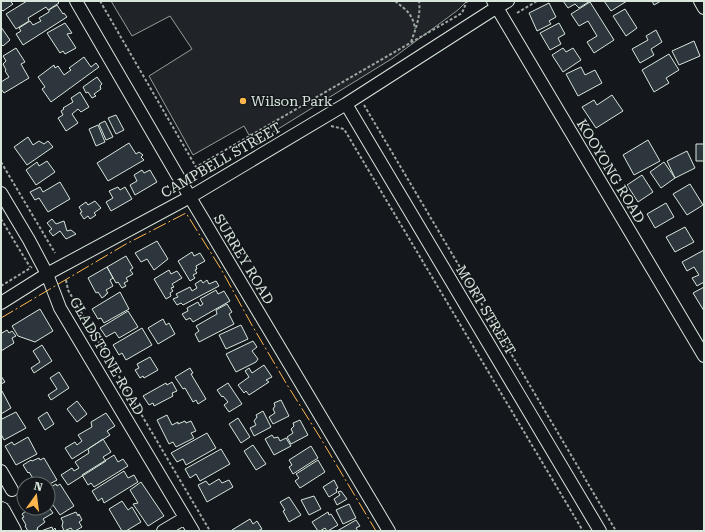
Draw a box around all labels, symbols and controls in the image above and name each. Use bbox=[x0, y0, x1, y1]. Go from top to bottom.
place label: Wilson Park bbox=[251, 93, 333, 109]
marker: Wilson Park bbox=[238, 96, 248, 106]
street label: KOOYONG ROAD bbox=[574, 116, 648, 226]
street label: CAMPBELL STREET bbox=[158, 119, 284, 201]
street label: SURREY ROAD bbox=[211, 211, 277, 307]
street label: MORT STREET bbox=[453, 262, 519, 358]
street label: GLADSTONE ROAD bbox=[67, 294, 147, 418]
north arrow bbox=[16, 476, 56, 516]
text: N bbox=[33, 479, 44, 494]

